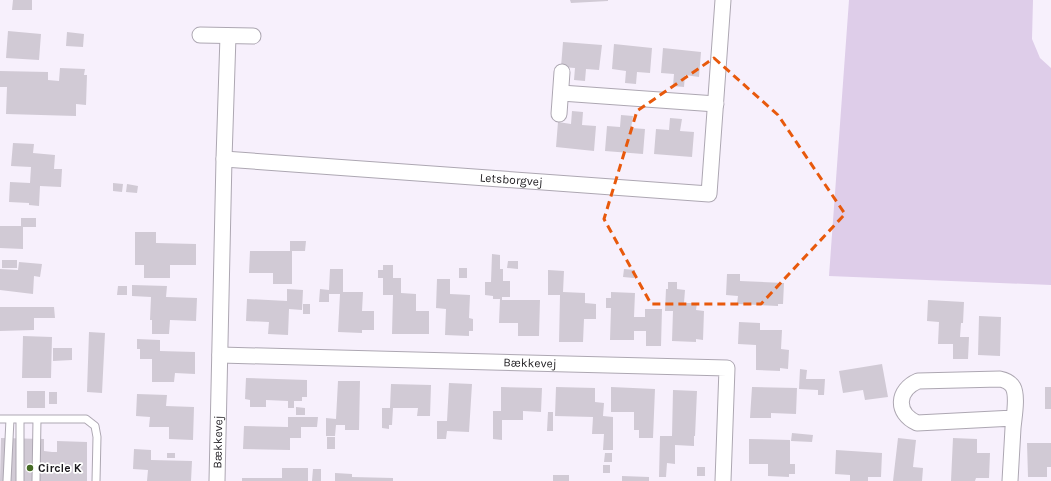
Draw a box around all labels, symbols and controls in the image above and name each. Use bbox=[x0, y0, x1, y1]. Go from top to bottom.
street label: Letsborgvej bbox=[479, 170, 543, 189]
street label: Bækkevej bbox=[503, 355, 557, 371]
street label: Bækkevej bbox=[210, 415, 225, 469]
place label: Circle K bbox=[38, 461, 82, 475]
marker: Circle K bbox=[25, 463, 35, 473]

